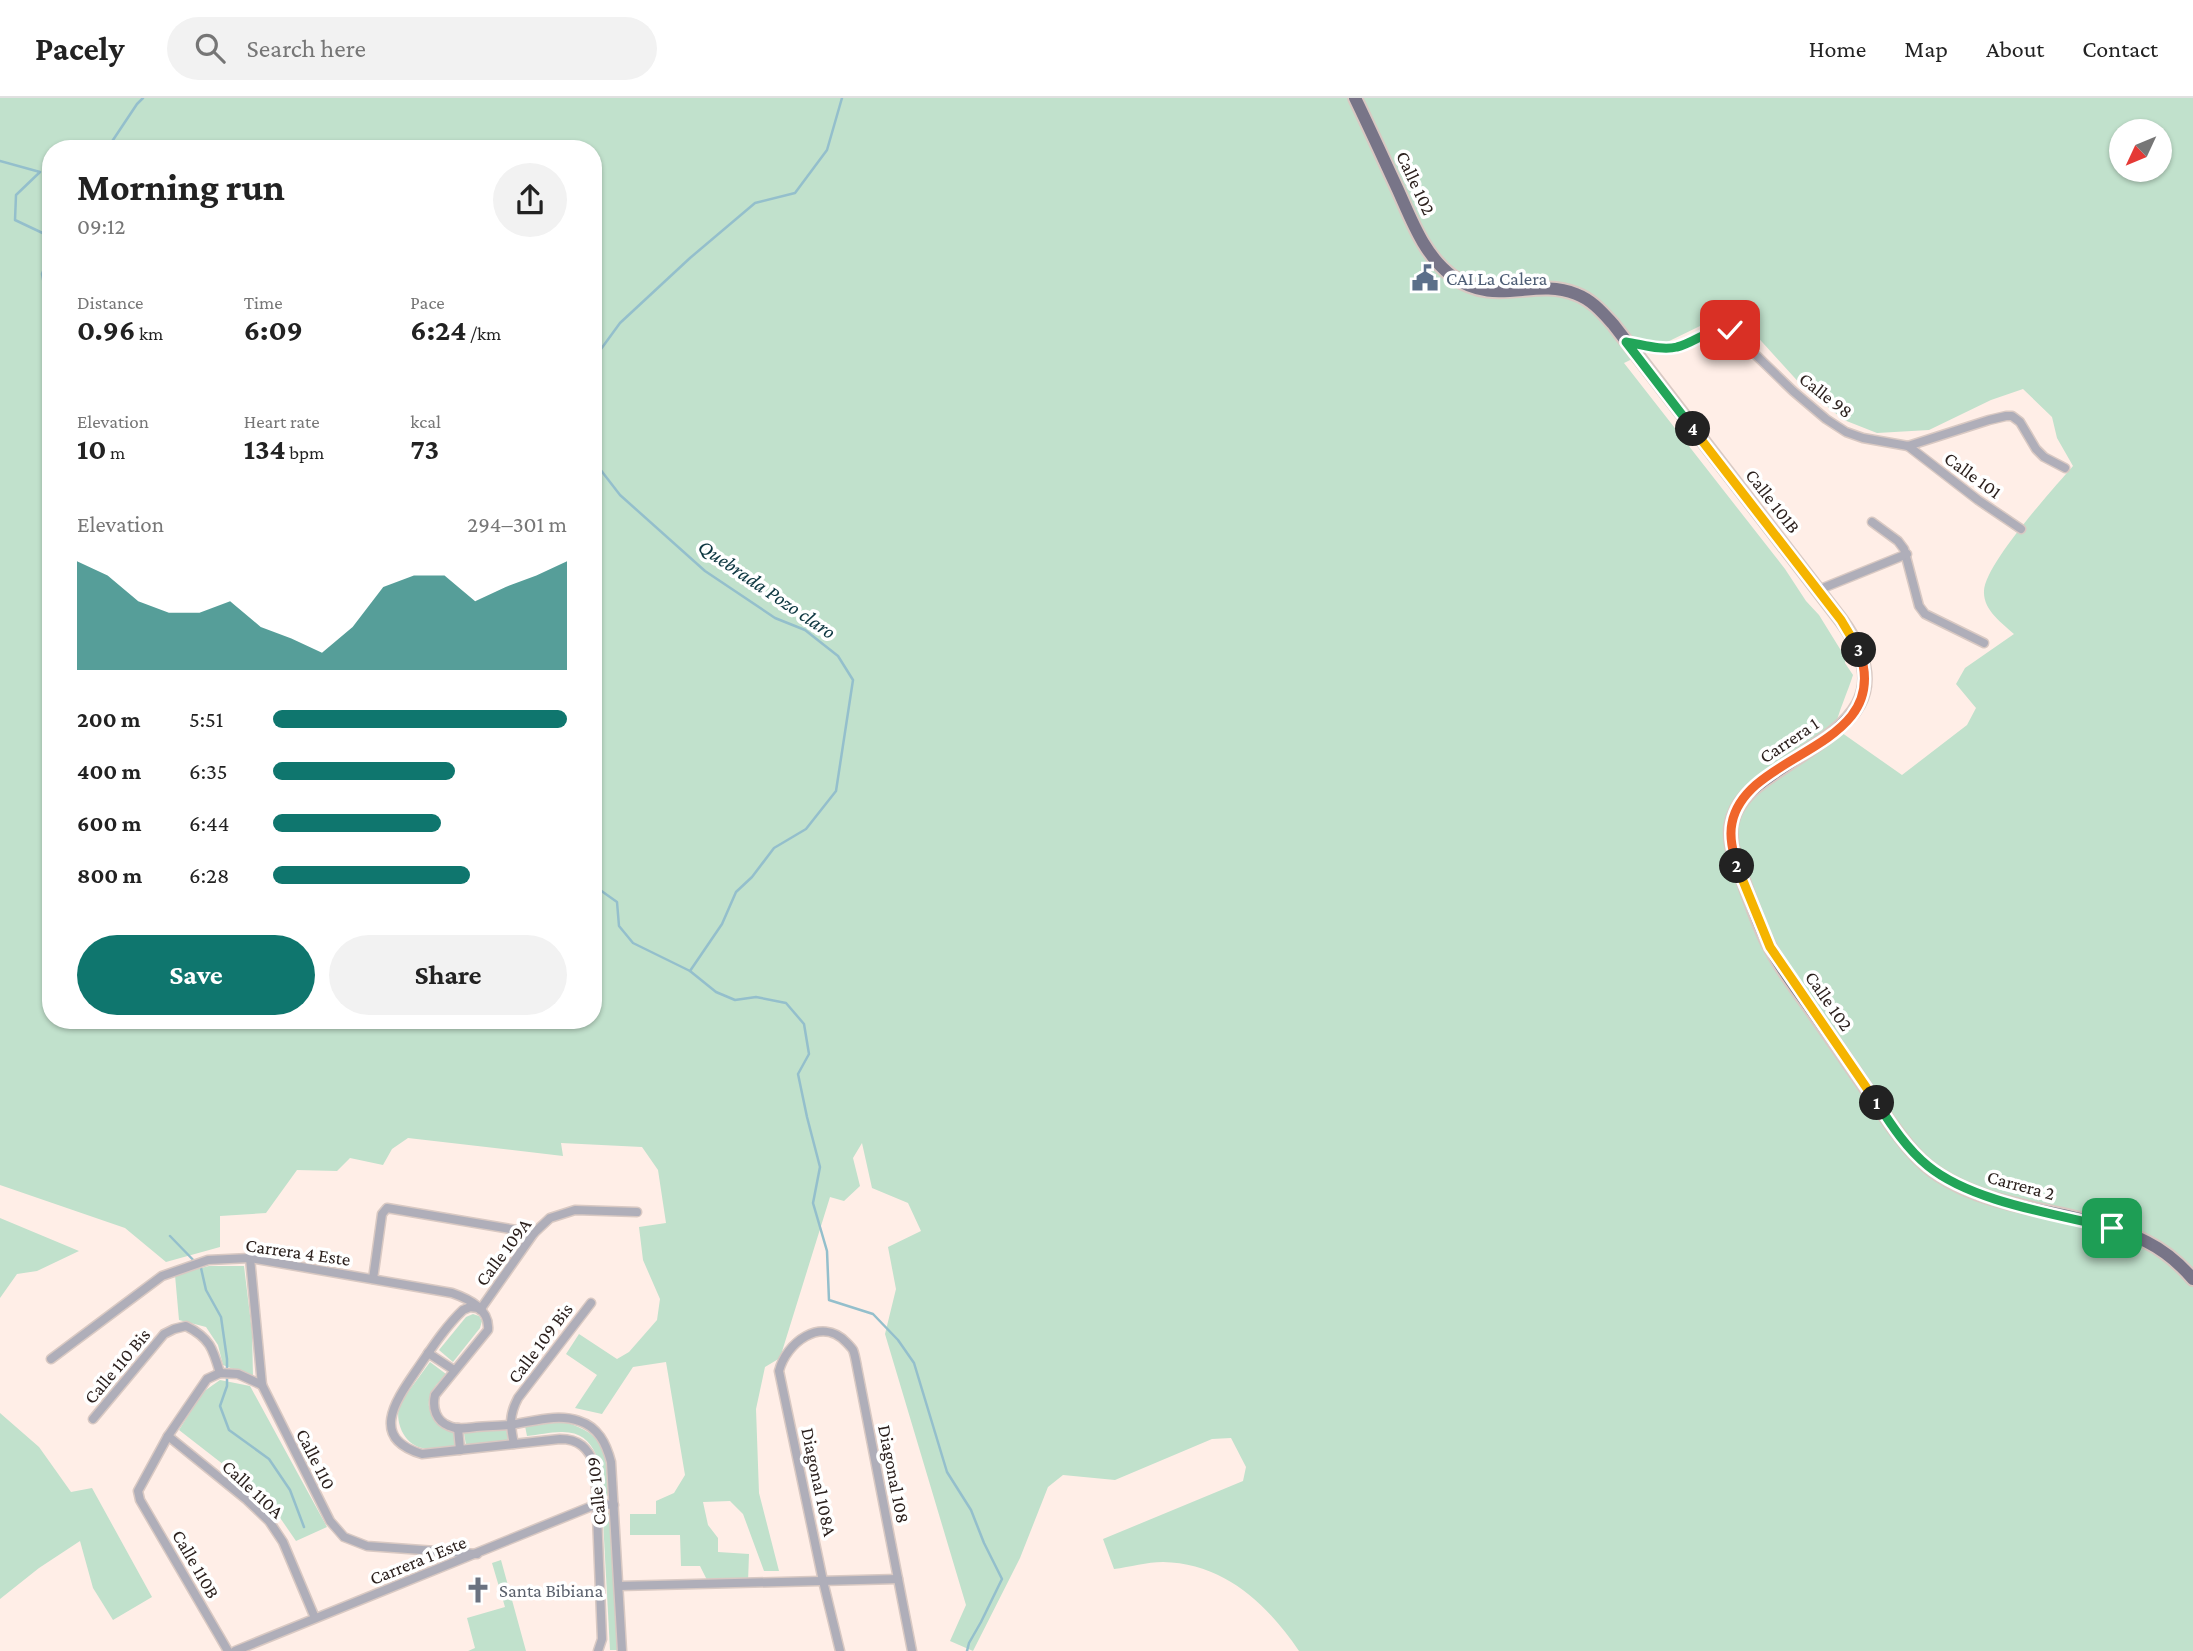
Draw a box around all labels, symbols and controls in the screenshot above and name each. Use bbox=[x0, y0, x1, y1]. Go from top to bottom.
search box bbox=[167, 17, 657, 80]
icon: search bbox=[191, 29, 229, 67]
text: Pacely bbox=[35, 30, 125, 67]
text: Search here bbox=[247, 34, 366, 63]
text: Home bbox=[1809, 35, 1866, 62]
text: Map bbox=[1904, 35, 1948, 62]
text: About bbox=[1986, 35, 2044, 62]
text: Contact bbox=[2082, 35, 2158, 62]
north arrow bbox=[2109, 119, 2172, 182]
map controls bbox=[2109, 119, 2172, 182]
street label: Calle 102 bbox=[1392, 148, 1440, 218]
button: share bbox=[493, 163, 567, 237]
text: Morning run bbox=[77, 166, 285, 208]
text: 09:12 bbox=[77, 213, 126, 239]
public building icon: CAI La Calera bbox=[1410, 263, 1440, 293]
place label: CAI La Calera bbox=[1446, 268, 1548, 289]
text: Distance bbox=[77, 292, 143, 313]
text: Time bbox=[244, 292, 283, 313]
text: Pace bbox=[410, 292, 445, 313]
pin bbox=[1700, 300, 1760, 360]
icon: check bbox=[1711, 311, 1749, 349]
text: 0.96 bbox=[77, 313, 135, 346]
text: 6:09 bbox=[244, 313, 303, 346]
text: 6:24 bbox=[410, 313, 467, 346]
text: km bbox=[135, 323, 163, 344]
text: /km bbox=[467, 323, 501, 344]
street label: Calle 98 bbox=[1795, 368, 1857, 422]
text: Elevation bbox=[77, 411, 149, 432]
text: Heart rate bbox=[244, 411, 320, 432]
text: kcal bbox=[410, 411, 441, 432]
pin: 4 bbox=[1676, 412, 1710, 446]
text: 4 bbox=[1687, 418, 1698, 439]
text: 10 bbox=[77, 432, 106, 465]
text: 134 bbox=[244, 432, 286, 465]
text: 73 bbox=[410, 432, 439, 465]
text: m bbox=[106, 442, 125, 463]
text: bpm bbox=[286, 442, 324, 463]
street label: Calle 101 bbox=[1940, 447, 2006, 503]
street label: Calle 101B bbox=[1741, 465, 1805, 537]
text: Elevation bbox=[77, 511, 164, 537]
text: 294–301 m bbox=[467, 511, 567, 537]
water label: Quebrada Pozo claro bbox=[694, 534, 840, 644]
pin: 3 bbox=[1842, 632, 1876, 668]
text: 3 bbox=[1854, 639, 1863, 660]
text: 200 m bbox=[77, 706, 141, 732]
text: 5:51 bbox=[189, 706, 223, 732]
street label: Carrera 1 bbox=[1756, 713, 1822, 767]
text: 400 m bbox=[77, 758, 141, 784]
text: 6:35 bbox=[189, 758, 228, 784]
text: 600 m bbox=[77, 810, 141, 836]
text: 6:44 bbox=[189, 810, 229, 836]
pin: 2 bbox=[1720, 848, 1754, 884]
text: 2 bbox=[1732, 855, 1741, 876]
text: 800 m bbox=[77, 862, 142, 888]
text: 6:28 bbox=[189, 862, 229, 888]
button: Save bbox=[77, 935, 315, 1015]
button: Share bbox=[329, 935, 567, 1015]
street label: Calle 102 bbox=[1801, 967, 1857, 1035]
pin: 1 bbox=[1860, 1086, 1895, 1121]
text: 1 bbox=[1873, 1092, 1880, 1113]
street label: Carrera 2 bbox=[1985, 1166, 2057, 1204]
pin bbox=[2082, 1198, 2142, 1258]
icon: arrive bbox=[2093, 1209, 2131, 1247]
street label: Calle 109A bbox=[471, 1214, 535, 1290]
street label: Carrera 4 Este bbox=[244, 1234, 352, 1270]
street label: Calle 109 Bis bbox=[503, 1299, 577, 1387]
street label: Calle 110 Bis bbox=[80, 1324, 154, 1408]
street label: Diagonal 108 bbox=[874, 1423, 914, 1525]
street label: Calle 110 bbox=[292, 1425, 340, 1493]
street label: Diagonal 108A bbox=[797, 1426, 841, 1538]
street label: Calle 110A bbox=[218, 1455, 288, 1523]
street label: Calle 109 bbox=[582, 1456, 610, 1526]
street label: Calle 110B bbox=[168, 1526, 224, 1602]
street label: Carrera 1 Este bbox=[367, 1531, 469, 1589]
church icon: Santa Bibiana bbox=[463, 1575, 493, 1605]
place label: Santa Bibiana bbox=[499, 1580, 604, 1601]

